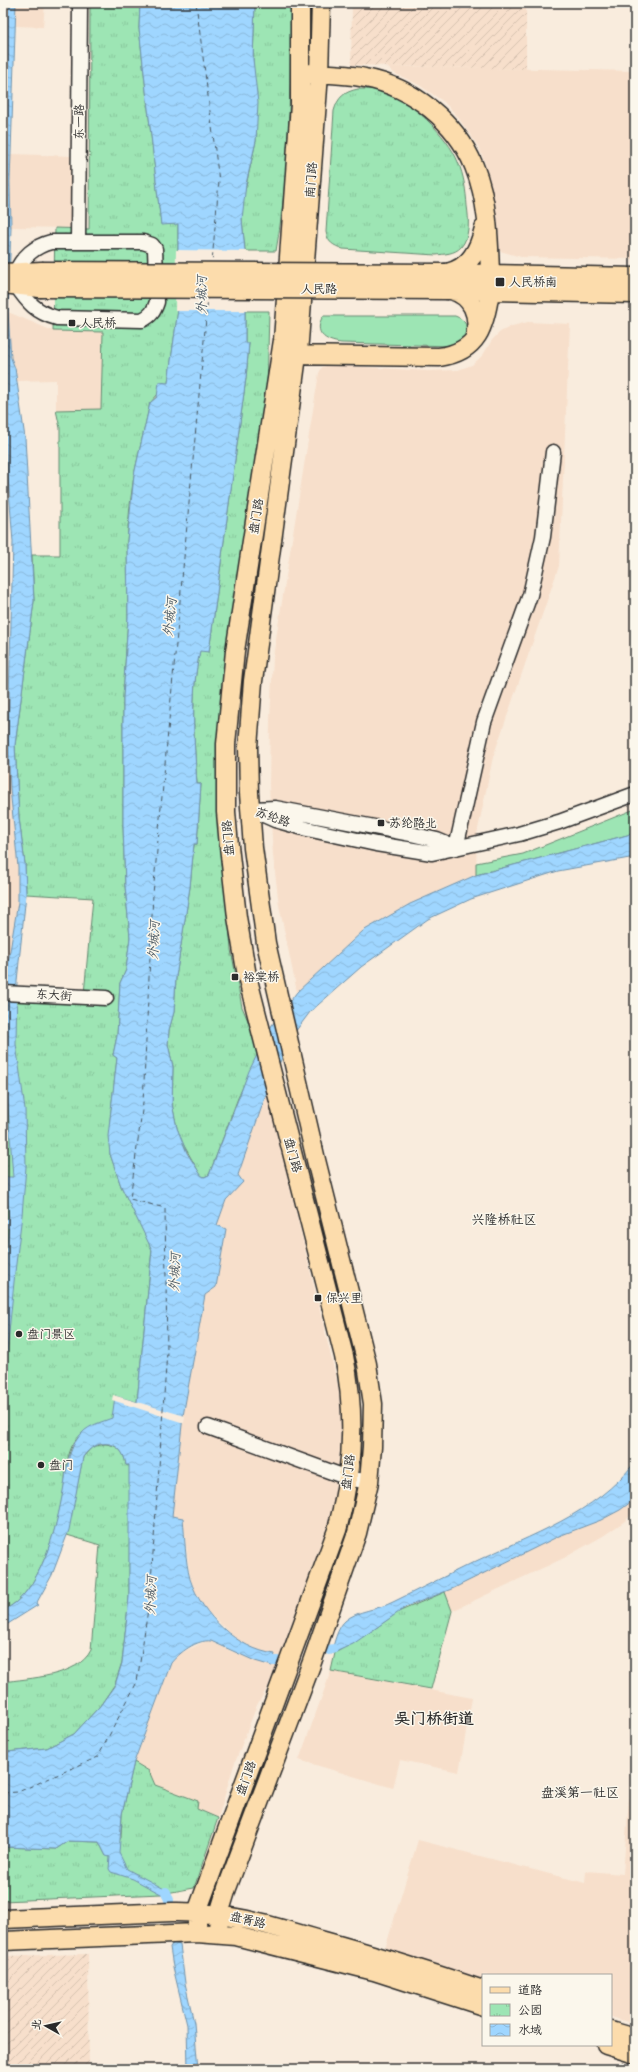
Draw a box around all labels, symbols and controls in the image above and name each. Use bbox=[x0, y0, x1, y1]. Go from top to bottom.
street label: 东一路 bbox=[70, 104, 89, 140]
street label: 南门路 bbox=[301, 161, 322, 199]
place label: 人民桥南 bbox=[509, 273, 557, 292]
water label: 外城河 bbox=[192, 274, 213, 315]
marker: 人民桥南 bbox=[494, 276, 506, 288]
street label: 人民路 bbox=[301, 280, 337, 299]
place label: 人民桥 bbox=[80, 314, 117, 333]
marker: 人民桥 bbox=[67, 318, 77, 328]
street label: 盘门路 bbox=[244, 497, 269, 535]
water label: 外城河 bbox=[158, 595, 183, 638]
street label: 苏纶路 bbox=[253, 803, 293, 832]
place label: 苏纶路北 bbox=[389, 814, 437, 833]
marker: 苏纶路北 bbox=[376, 818, 386, 828]
street label: 盘门路 bbox=[217, 819, 240, 857]
water label: 外城河 bbox=[143, 918, 166, 960]
place label: 裕棠桥 bbox=[243, 968, 280, 987]
marker: 裕棠桥 bbox=[230, 972, 240, 982]
street label: 东大街 bbox=[35, 985, 73, 1006]
street label: 盘门路 bbox=[279, 1135, 306, 1175]
district label: 兴隆桥社区 bbox=[471, 1210, 537, 1231]
water label: 外城河 bbox=[164, 1250, 187, 1292]
place label: 保兴里 bbox=[326, 1289, 362, 1308]
marker: 保兴里 bbox=[313, 1293, 323, 1303]
place label: 盘门景区 bbox=[27, 1325, 75, 1344]
marker: 盘门景区 bbox=[14, 1329, 24, 1339]
street label: 盘门路 bbox=[337, 1453, 360, 1491]
place label: 盘门 bbox=[49, 1456, 73, 1475]
marker: 盘门 bbox=[36, 1460, 46, 1470]
water label: 外城河 bbox=[140, 1573, 163, 1615]
district label: 吴门桥街道 bbox=[394, 1707, 474, 1732]
street label: 盘门路 bbox=[231, 1758, 262, 1798]
district label: 盘溪第一社区 bbox=[541, 1783, 619, 1804]
street label: 盘胥路 bbox=[228, 1907, 268, 1934]
legend bbox=[482, 1974, 612, 2046]
text: 道路 bbox=[518, 1981, 542, 2000]
text: 公园 bbox=[518, 2001, 542, 2020]
north arrow bbox=[26, 2006, 66, 2046]
text: 北 bbox=[27, 2018, 47, 2031]
text: 水域 bbox=[518, 2021, 542, 2040]

